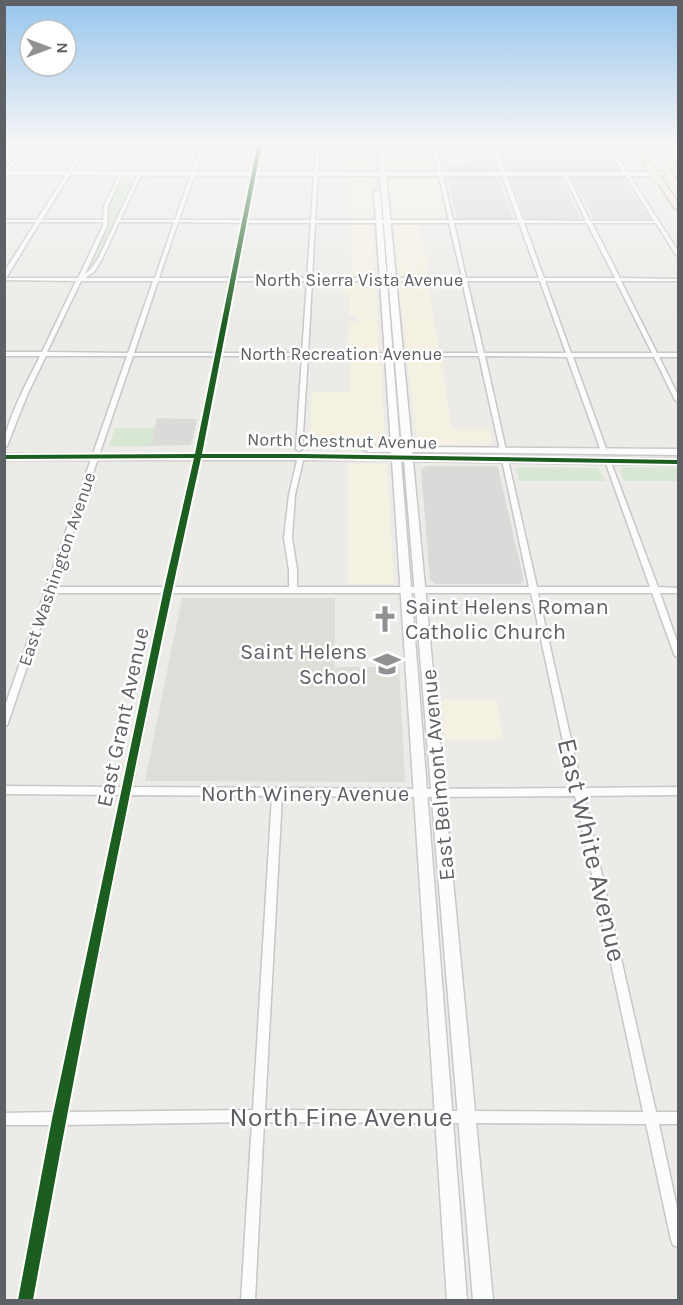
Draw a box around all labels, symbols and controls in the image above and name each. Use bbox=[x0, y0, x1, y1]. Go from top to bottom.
north arrow bbox=[18, 18, 78, 78]
text: N bbox=[53, 42, 72, 54]
street label: North Sierra Vista Avenue bbox=[255, 269, 463, 291]
street label: North Recreation Avenue bbox=[240, 343, 442, 365]
street label: North Chestnut Avenue bbox=[247, 428, 437, 454]
street label: East Washington Avenue bbox=[13, 469, 101, 669]
place label: Saint Helens Roman Catholic Church bbox=[405, 594, 609, 645]
church icon: Saint Helens Roman Catholic Church bbox=[370, 604, 400, 634]
street label: East Grant Avenue bbox=[91, 625, 155, 809]
place label: Saint Helens School bbox=[240, 639, 367, 690]
school or university icon: Saint Helens School bbox=[372, 649, 402, 679]
street label: East Belmont Avenue bbox=[416, 668, 460, 882]
street label: East White Avenue bbox=[551, 735, 633, 965]
street label: North Winery Avenue bbox=[201, 781, 409, 807]
street label: North Fine Avenue bbox=[229, 1101, 453, 1133]

